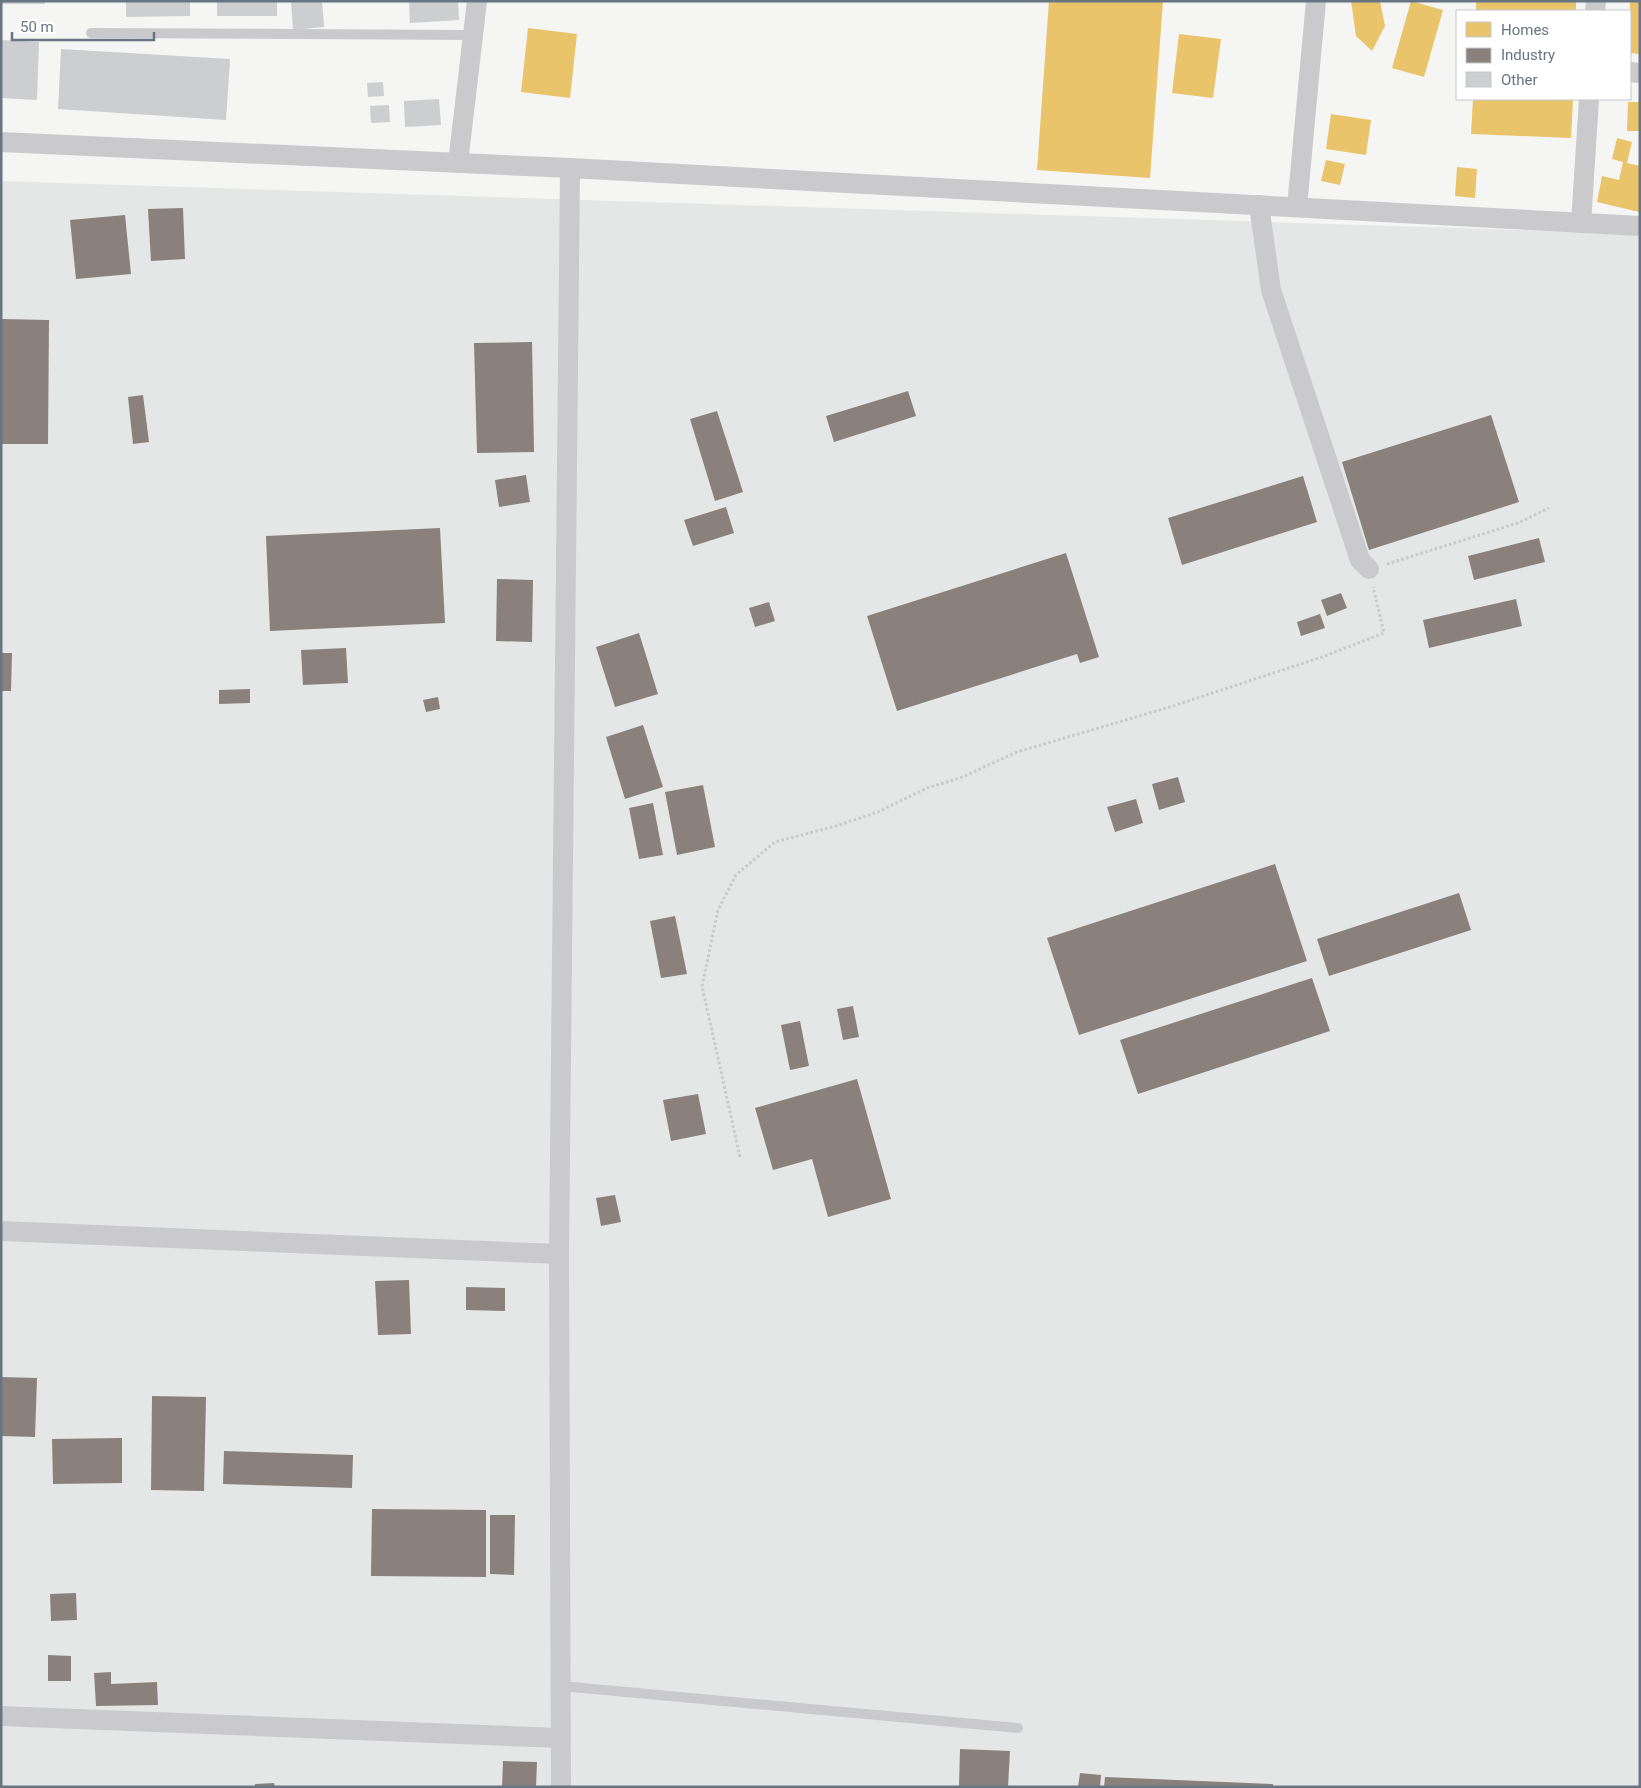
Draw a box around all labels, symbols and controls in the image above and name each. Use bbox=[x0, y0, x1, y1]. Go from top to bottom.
scale bar bbox=[12, 10, 155, 42]
legend bbox=[1456, 10, 1631, 100]
text: 50 m bbox=[20, 18, 54, 36]
text: Homes bbox=[1501, 21, 1549, 39]
text: Industry bbox=[1501, 46, 1555, 64]
text: Other bbox=[1501, 71, 1538, 89]

